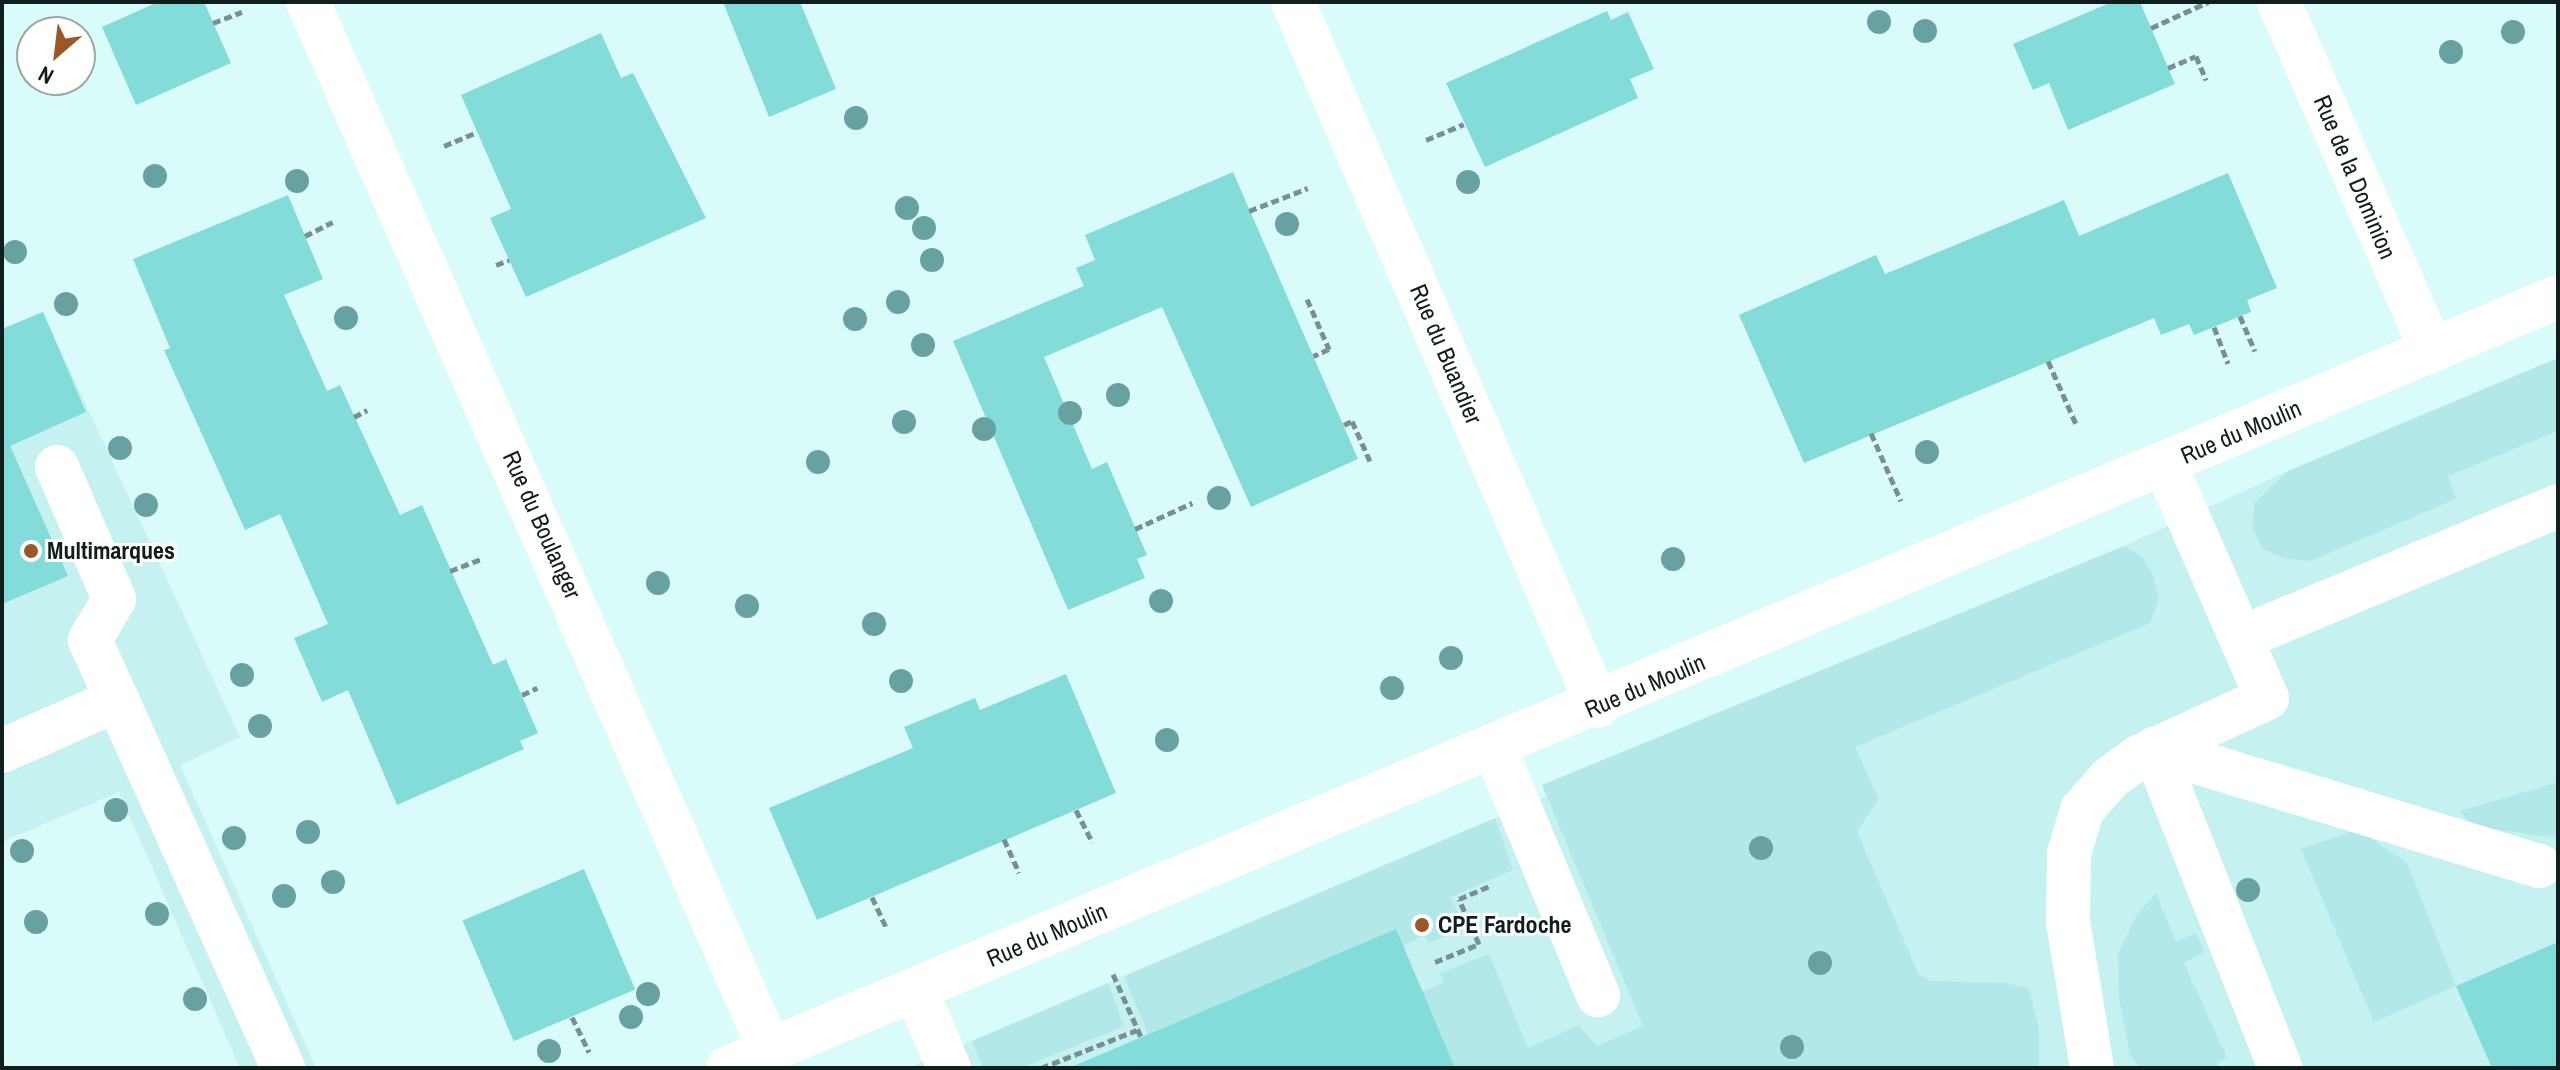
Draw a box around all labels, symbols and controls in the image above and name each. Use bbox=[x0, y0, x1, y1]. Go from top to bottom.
north arrow bbox=[16, 16, 96, 96]
text: N bbox=[33, 59, 58, 92]
street label: Rue de la Dominion bbox=[2308, 91, 2402, 263]
street label: Rue du Buandier bbox=[1404, 280, 1488, 428]
street label: Rue du Moulin bbox=[2176, 394, 2306, 470]
street label: Rue du Boulanger bbox=[497, 447, 587, 603]
place label: Multimarques bbox=[47, 537, 175, 565]
marker: Multimarques bbox=[22, 542, 40, 560]
street label: Rue du Moulin bbox=[1580, 648, 1710, 724]
street label: Rue du Moulin bbox=[982, 897, 1112, 973]
place label: CPE Fardoche bbox=[1438, 911, 1572, 939]
marker: CPE Fardoche bbox=[1413, 916, 1431, 934]

